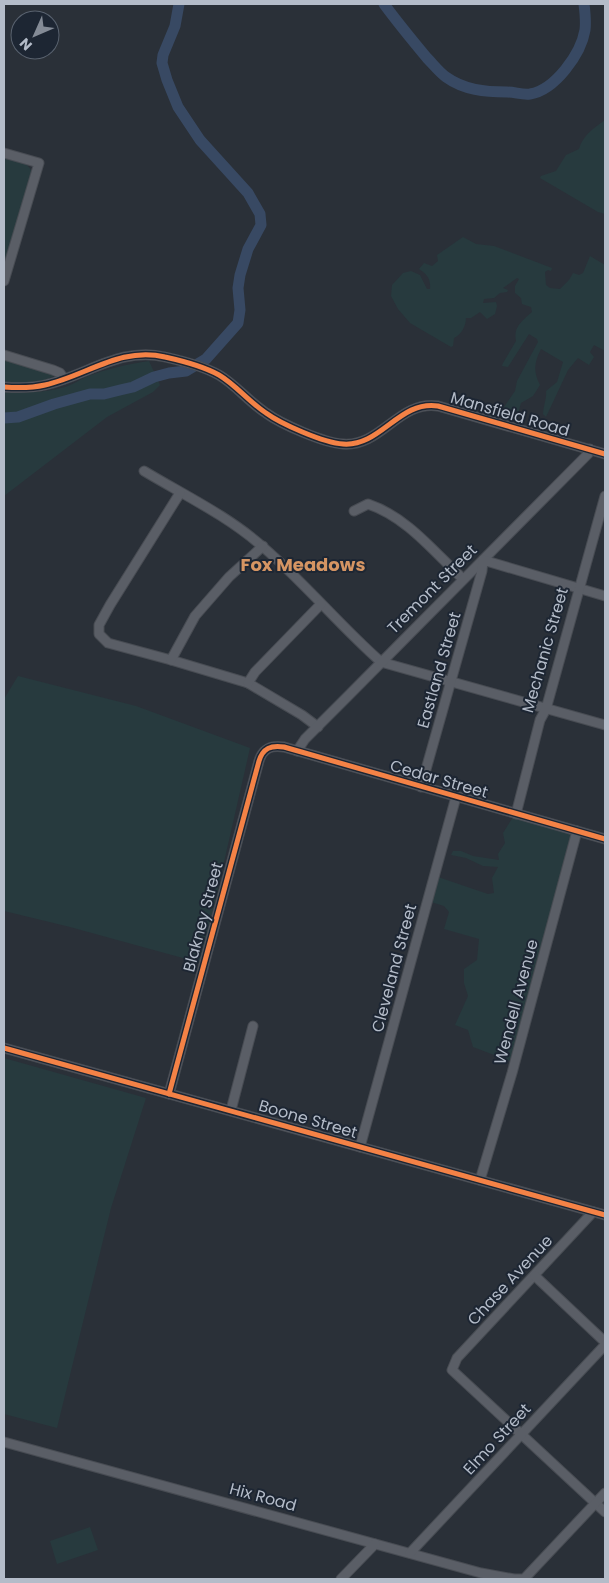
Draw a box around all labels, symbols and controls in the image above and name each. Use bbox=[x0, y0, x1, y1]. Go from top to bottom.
north arrow bbox=[10, 10, 60, 60]
text: N bbox=[15, 33, 37, 55]
street label: Mansfield Road bbox=[448, 386, 572, 442]
street label: Tremont Street bbox=[382, 539, 482, 639]
district label: Fox Meadows bbox=[241, 552, 365, 577]
street label: Mechanic Street bbox=[516, 584, 574, 715]
street label: Eastland Street bbox=[411, 609, 467, 731]
street label: Cedar Street bbox=[387, 754, 491, 804]
street label: Blakney Street bbox=[177, 859, 229, 975]
street label: Cleveland Street bbox=[366, 901, 422, 1035]
street label: Wendell Avenue bbox=[488, 937, 544, 1067]
street label: Boone Street bbox=[256, 1094, 360, 1144]
street label: Chase Avenue bbox=[462, 1230, 558, 1330]
street label: Elmo Street bbox=[458, 1398, 536, 1480]
street label: Hix Road bbox=[227, 1477, 299, 1517]

